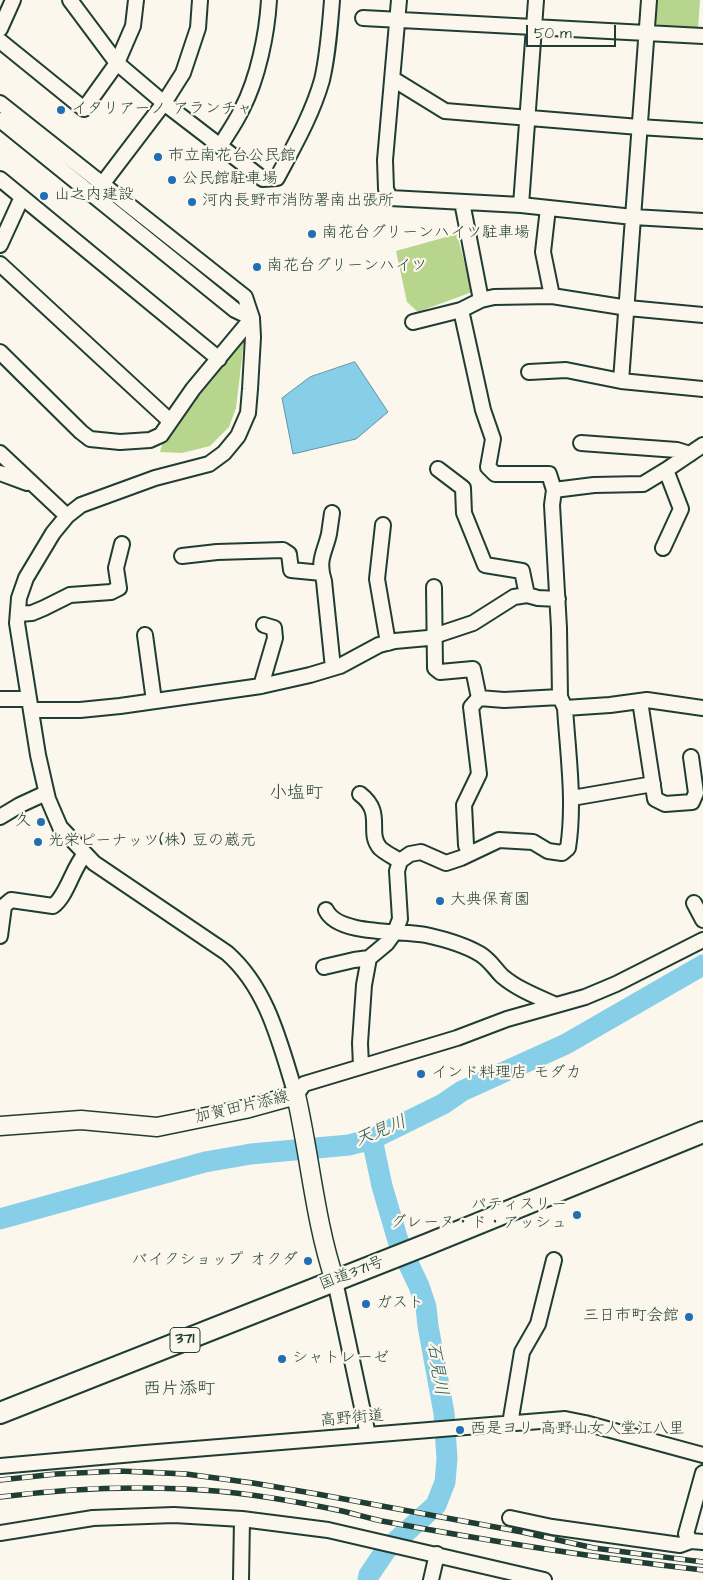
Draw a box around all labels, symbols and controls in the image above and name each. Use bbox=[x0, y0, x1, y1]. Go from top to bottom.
scale bar bbox=[528, 15, 618, 47]
text: 50 m bbox=[534, 23, 572, 44]
place label: イタリアーノ アランチャ bbox=[71, 100, 253, 120]
marker: イタリアーノ アランチャ bbox=[55, 104, 67, 116]
place label: 市立南花台公民館 bbox=[168, 147, 296, 167]
marker: 市立南花台公民館 bbox=[152, 151, 164, 163]
place label: 公民館駐車場 bbox=[182, 170, 278, 190]
marker: 公民館駐車場 bbox=[166, 174, 178, 186]
place label: 山之内建設 bbox=[54, 186, 134, 206]
marker: 山之内建設 bbox=[38, 190, 50, 202]
place label: 河内長野市消防署南出張所 bbox=[202, 192, 394, 212]
marker: 河内長野市消防署南出張所 bbox=[186, 196, 198, 208]
place label: 南花台グリーンハイツ駐車場 bbox=[322, 224, 530, 244]
marker: 南花台グリーンハイツ駐車場 bbox=[306, 228, 318, 240]
place label: 南花台グリーンハイツ bbox=[267, 257, 427, 277]
marker: 南花台グリーンハイツ bbox=[251, 261, 263, 273]
district label: 小塩町 bbox=[269, 783, 323, 805]
place label: 久 bbox=[15, 812, 31, 832]
marker: 久 bbox=[35, 816, 47, 828]
place label: 光栄ピーナッツ(株) 豆の蔵元 bbox=[48, 832, 256, 852]
marker: 光栄ピーナッツ(株) 豆の蔵元 bbox=[32, 836, 44, 848]
place label: 大典保育園 bbox=[450, 891, 530, 911]
marker: 大典保育園 bbox=[434, 895, 446, 907]
place label: インド料理店 モダカ bbox=[431, 1064, 581, 1084]
marker: インド料理店 モダカ bbox=[415, 1068, 427, 1080]
street label: 加賀田片添線 bbox=[193, 1088, 291, 1128]
water label: 天見川 bbox=[352, 1112, 410, 1152]
place label: パティスリー グレーヌ・ド・アッシュ bbox=[390, 1196, 567, 1234]
marker: パティスリー グレーヌ・ド・アッシュ bbox=[571, 1209, 583, 1221]
place label: バイクショップ オクダ bbox=[132, 1251, 298, 1271]
street label: 国道371号 bbox=[317, 1253, 387, 1295]
marker: バイクショップ オクダ bbox=[302, 1255, 314, 1267]
place label: ガスト bbox=[376, 1294, 424, 1314]
marker: ガスト bbox=[360, 1298, 372, 1310]
place label: 三日市町会館 bbox=[583, 1307, 679, 1327]
marker: 三日市町会館 bbox=[683, 1311, 695, 1323]
road number: 371 bbox=[170, 1328, 200, 1352]
water label: 石見川 bbox=[421, 1341, 451, 1397]
place label: シャトレーゼ bbox=[292, 1349, 389, 1369]
marker: シャトレーゼ bbox=[276, 1353, 288, 1365]
district label: 西片添町 bbox=[143, 1379, 215, 1401]
street label: 高野街道 bbox=[319, 1407, 385, 1431]
place label: 西是ヨリ 高野山女人堂江八里 bbox=[470, 1420, 684, 1440]
marker: 西是ヨリ 高野山女人堂江八里 bbox=[454, 1424, 466, 1436]

